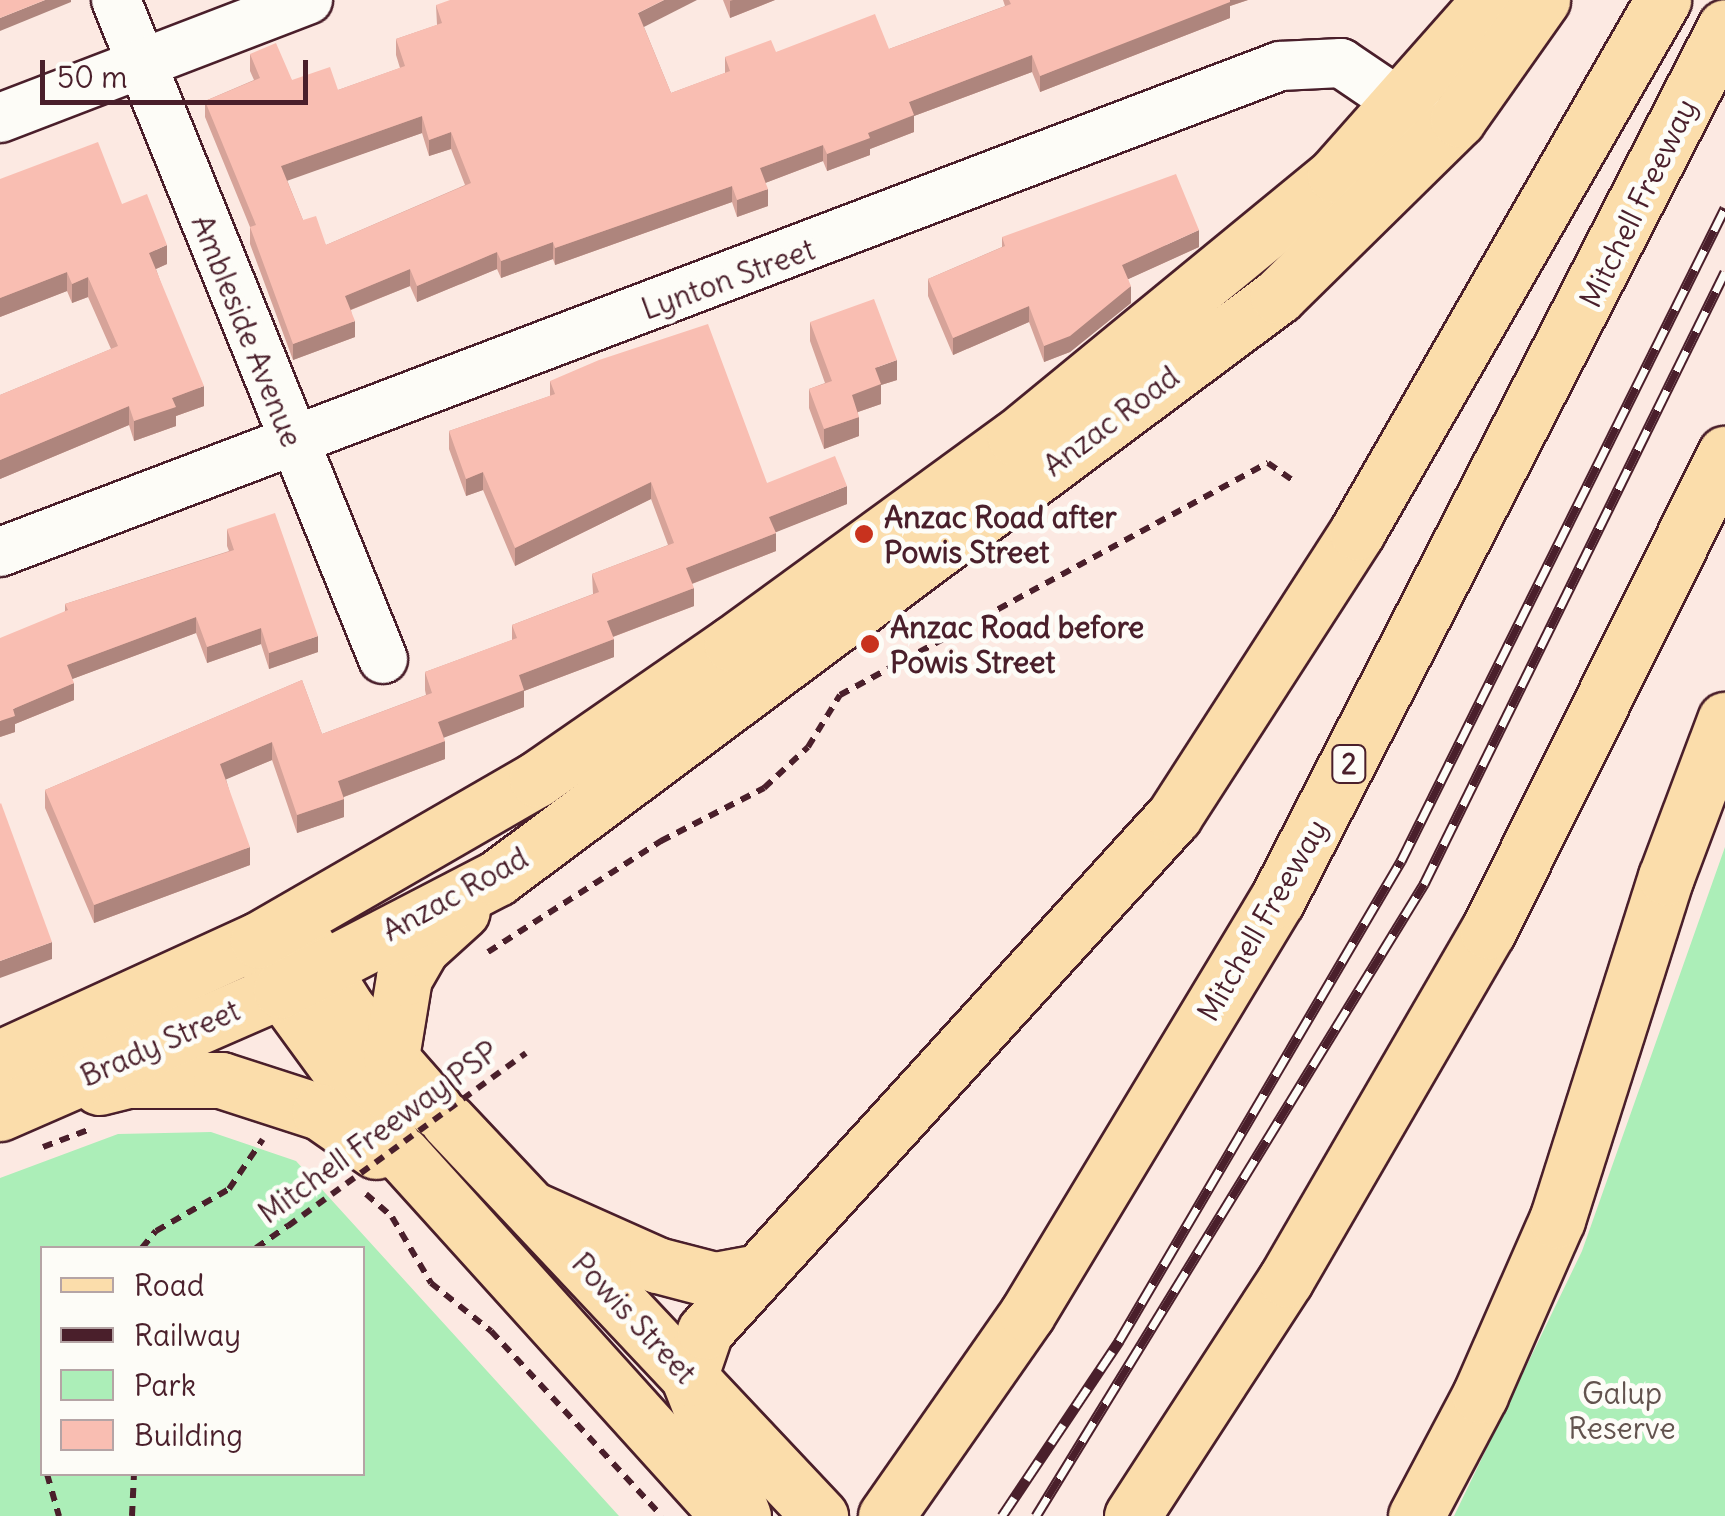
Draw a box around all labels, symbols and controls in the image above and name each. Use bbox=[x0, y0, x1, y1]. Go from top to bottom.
scale bar bbox=[45, 40, 312, 102]
text: 50 m bbox=[57, 58, 127, 96]
street label: Mitchell Freeway bbox=[1572, 93, 1704, 313]
street label: Ambleside Avenue bbox=[184, 210, 310, 452]
street label: Lynton Street bbox=[636, 231, 820, 327]
street label: Anzac Road bbox=[1036, 358, 1186, 484]
place label: Anzac Road after Powis Street bbox=[884, 499, 1117, 570]
marker: Anzac Road after Powis Street bbox=[853, 523, 875, 545]
place label: Anzac Road before Powis Street bbox=[890, 609, 1144, 680]
marker: Anzac Road before Powis Street bbox=[859, 633, 881, 655]
road number: 2 bbox=[1329, 741, 1369, 787]
street label: Mitchell Freeway bbox=[1190, 813, 1334, 1027]
street label: Anzac Road bbox=[376, 839, 534, 949]
street label: Brady Street bbox=[75, 992, 245, 1094]
street label: Mitchell Freeway PSP bbox=[251, 1033, 505, 1231]
street label: Powis Street bbox=[564, 1245, 704, 1391]
legend bbox=[40, 1246, 365, 1476]
text: Road bbox=[134, 1266, 204, 1304]
text: Railway bbox=[134, 1316, 241, 1354]
text: Park bbox=[134, 1366, 196, 1404]
park label: Galup Reserve bbox=[1568, 1375, 1676, 1446]
text: Building bbox=[134, 1416, 243, 1454]

